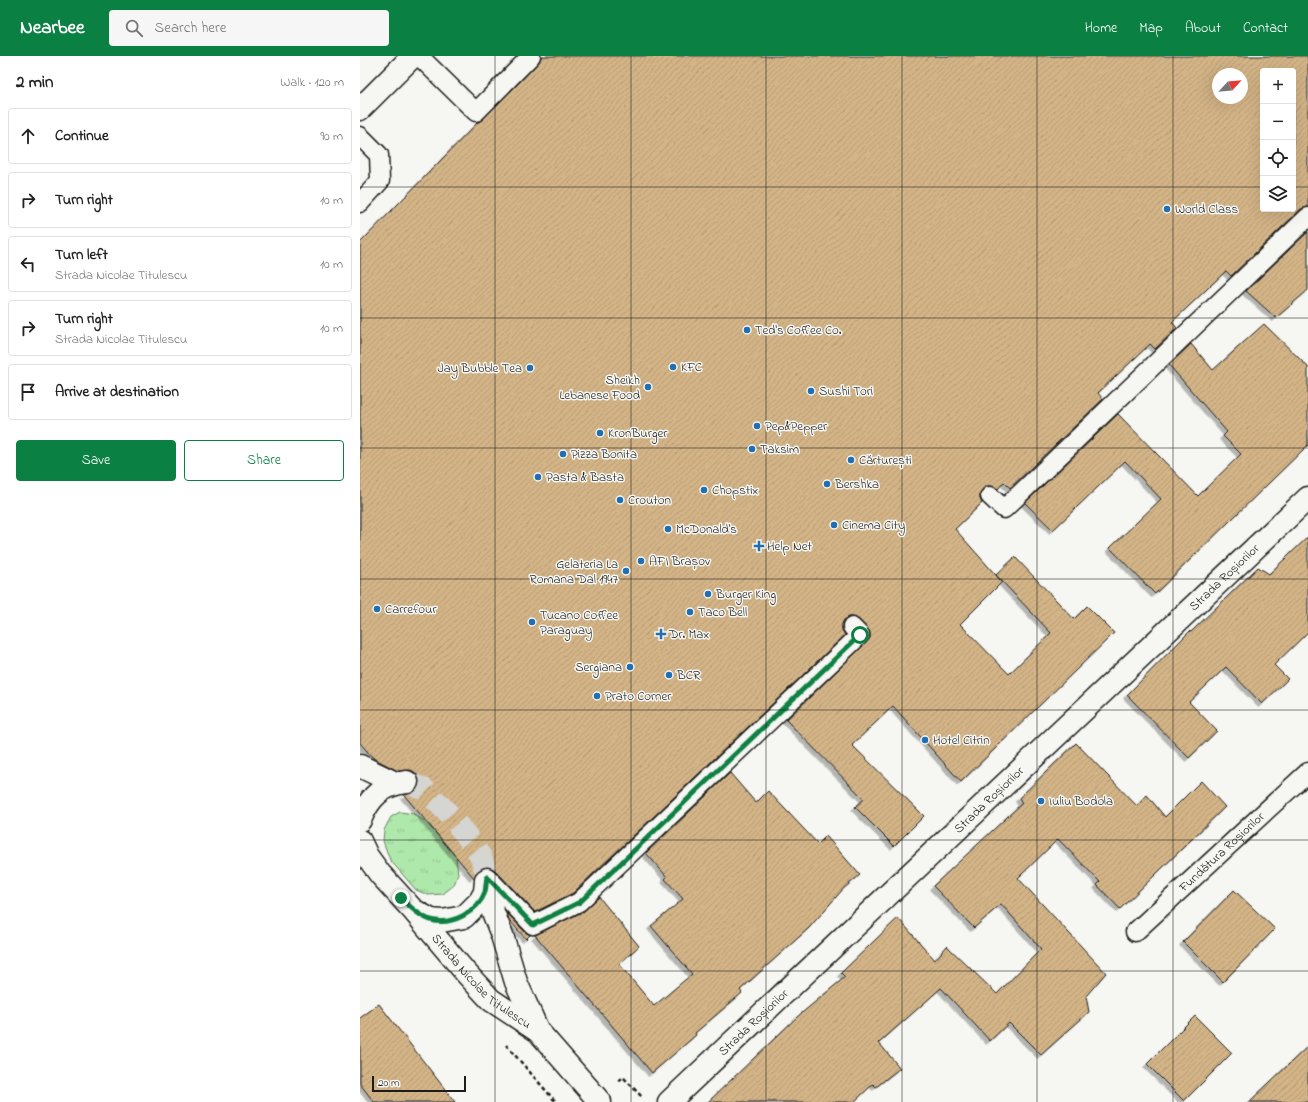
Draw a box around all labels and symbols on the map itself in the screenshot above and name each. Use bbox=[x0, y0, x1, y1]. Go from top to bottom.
north arrow bbox=[1212, 68, 1248, 104]
place label: World Class bbox=[1175, 200, 1239, 219]
marker: World Class bbox=[1162, 204, 1172, 214]
place label: Ted's Coffee Co. bbox=[755, 321, 842, 340]
marker: Ted's Coffee Co. bbox=[742, 325, 752, 335]
place label: KFC bbox=[681, 358, 702, 377]
place label: Jay Bubble Tea bbox=[438, 359, 522, 379]
marker: KFC bbox=[668, 362, 678, 372]
marker: Jay Bubble Tea bbox=[525, 363, 535, 373]
place label: Sheikh Lebanese Food bbox=[559, 371, 641, 405]
marker: Sheikh Lebanese Food bbox=[643, 382, 653, 392]
place label: Sushi Tori bbox=[819, 382, 873, 401]
marker: Sushi Tori bbox=[806, 386, 816, 396]
place label: Pep&Pepper bbox=[765, 417, 828, 436]
marker: Pep&Pepper bbox=[752, 421, 762, 431]
place label: KronBurger bbox=[608, 424, 668, 444]
marker: KronBurger bbox=[595, 428, 605, 438]
place label: Taksim bbox=[760, 440, 799, 459]
marker: Taksim bbox=[747, 444, 757, 454]
place label: Pizza Bonita bbox=[571, 445, 637, 464]
marker: Pizza Bonita bbox=[558, 449, 568, 459]
place label: Cărturești bbox=[859, 451, 912, 470]
marker: Cărturești bbox=[846, 455, 856, 465]
place label: Pasta & Basta bbox=[546, 468, 624, 487]
marker: Pasta & Basta bbox=[533, 472, 543, 482]
place label: Bershka bbox=[834, 475, 879, 494]
marker: Bershka bbox=[822, 479, 832, 489]
place label: Chopstix bbox=[712, 481, 758, 500]
marker: Chopstix bbox=[699, 485, 709, 495]
place label: Crouton bbox=[628, 491, 671, 510]
marker: Crouton bbox=[615, 495, 625, 505]
place label: Cinema City bbox=[842, 516, 905, 536]
place label: McDonald's bbox=[676, 520, 737, 539]
marker: Cinema City bbox=[829, 520, 839, 530]
marker: McDonald's bbox=[663, 524, 673, 534]
place label: Help Net bbox=[767, 537, 812, 556]
street label: Strada Roșiorilor bbox=[1185, 539, 1264, 615]
marker: Help Net bbox=[754, 541, 764, 551]
place label: AFI Brașov bbox=[649, 552, 711, 571]
place label: Gelateria La Romana Dal 1947 bbox=[530, 555, 619, 589]
marker: AFI Brașov bbox=[636, 556, 646, 566]
marker: Gelateria La Romana Dal 1947 bbox=[621, 566, 631, 576]
place label: Burger King bbox=[715, 585, 776, 605]
marker: Burger King bbox=[703, 589, 713, 599]
place label: Carrefour bbox=[385, 600, 437, 619]
place label: Taco Bell bbox=[698, 603, 747, 622]
marker: Carrefour bbox=[372, 604, 382, 614]
place label: Tucano Coffee Paraguay bbox=[540, 606, 618, 641]
marker: Taco Bell bbox=[685, 607, 695, 617]
marker: Tucano Coffee Paraguay bbox=[527, 617, 537, 627]
place label: Dr. Max bbox=[668, 625, 709, 644]
route start bbox=[851, 626, 869, 644]
marker: Dr. Max bbox=[656, 629, 666, 639]
place label: Sergiana bbox=[575, 658, 622, 678]
marker: Sergiana bbox=[625, 662, 635, 672]
place label: BCR bbox=[676, 666, 701, 685]
marker: BCR bbox=[664, 670, 674, 680]
place label: Prato Corner bbox=[605, 687, 672, 706]
marker: Prato Corner bbox=[592, 691, 602, 701]
place label: Hotel Citrin bbox=[933, 731, 990, 750]
marker: Hotel Citrin bbox=[920, 735, 930, 745]
street label: Strada Roșiorilor bbox=[949, 761, 1029, 838]
place label: Iuliu Bodola bbox=[1049, 792, 1113, 811]
marker: Iuliu Bodola bbox=[1036, 796, 1046, 806]
street label: Fundătura Roșiorilor bbox=[1174, 807, 1269, 897]
route end bbox=[392, 889, 410, 907]
street label: Strada Nicolae Titulescu bbox=[427, 929, 535, 1034]
street label: Strada Roșiorilor bbox=[714, 984, 793, 1060]
scale bar bbox=[372, 1074, 466, 1093]

